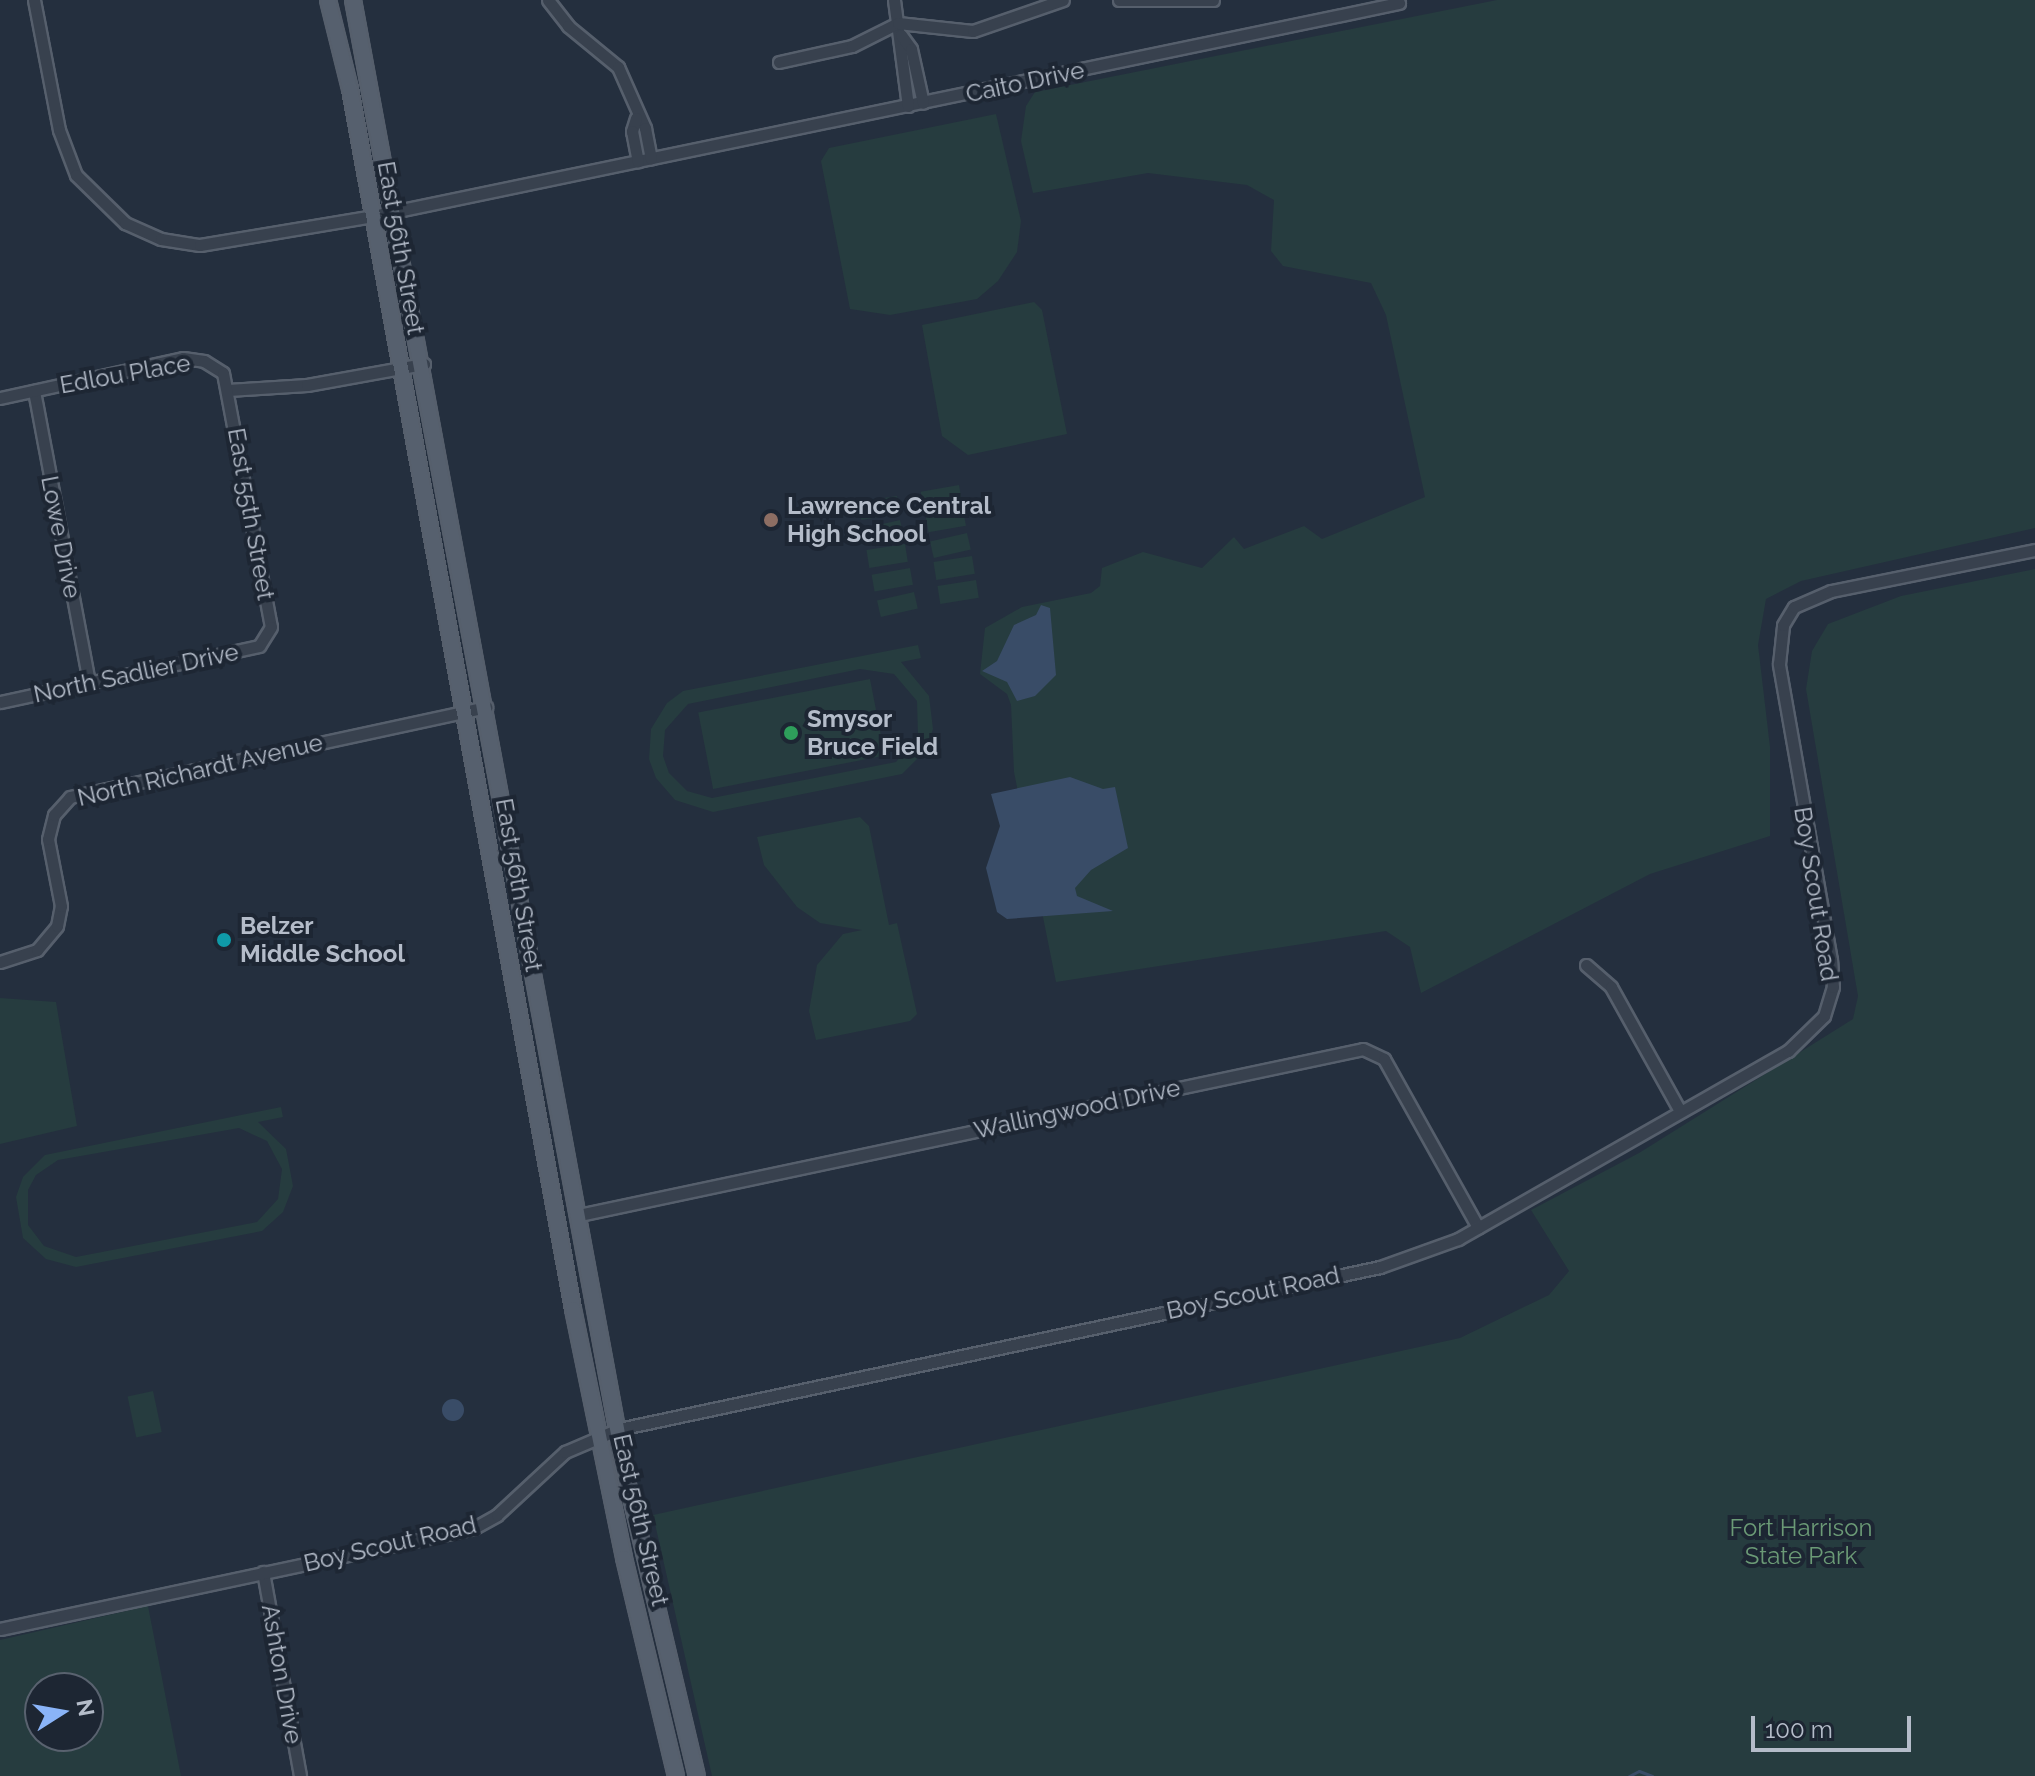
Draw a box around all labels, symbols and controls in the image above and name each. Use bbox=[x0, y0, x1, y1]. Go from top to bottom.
street label: Caito Drive bbox=[963, 55, 1087, 109]
street label: East 56th Street bbox=[372, 159, 430, 337]
street label: Edlou Place bbox=[57, 348, 193, 400]
street label: East 55th Street bbox=[222, 426, 280, 602]
street label: Lowe Drive bbox=[35, 473, 87, 601]
place label: Lawrence Central High School bbox=[787, 492, 991, 548]
marker: Lawrence Central High School bbox=[762, 511, 780, 529]
street label: North Sadlier Drive bbox=[31, 637, 241, 709]
place label: Smysor Bruce Field bbox=[807, 705, 938, 761]
marker: Smysor Bruce Field bbox=[782, 724, 800, 742]
street label: North Richardt Avenue bbox=[74, 728, 326, 812]
street label: East 56th Street bbox=[490, 796, 548, 974]
street label: Boy Scout Road bbox=[1788, 804, 1844, 984]
place label: Belzer Middle School bbox=[240, 912, 405, 968]
marker: Belzer Middle School bbox=[215, 931, 233, 949]
street label: Wallingwood Drive bbox=[971, 1073, 1183, 1145]
street label: Boy Scout Road bbox=[1164, 1261, 1342, 1325]
street label: East 56th Street bbox=[607, 1431, 675, 1609]
street label: Boy Scout Road bbox=[301, 1510, 479, 1578]
park label: Fort Harrison State Park bbox=[1730, 1514, 1872, 1570]
street label: Ashton Drive bbox=[256, 1602, 308, 1746]
north arrow bbox=[24, 1672, 104, 1752]
text: N bbox=[71, 1697, 100, 1719]
scale bar bbox=[1755, 1700, 1915, 1750]
text: 100 m bbox=[1765, 1715, 1833, 1744]

